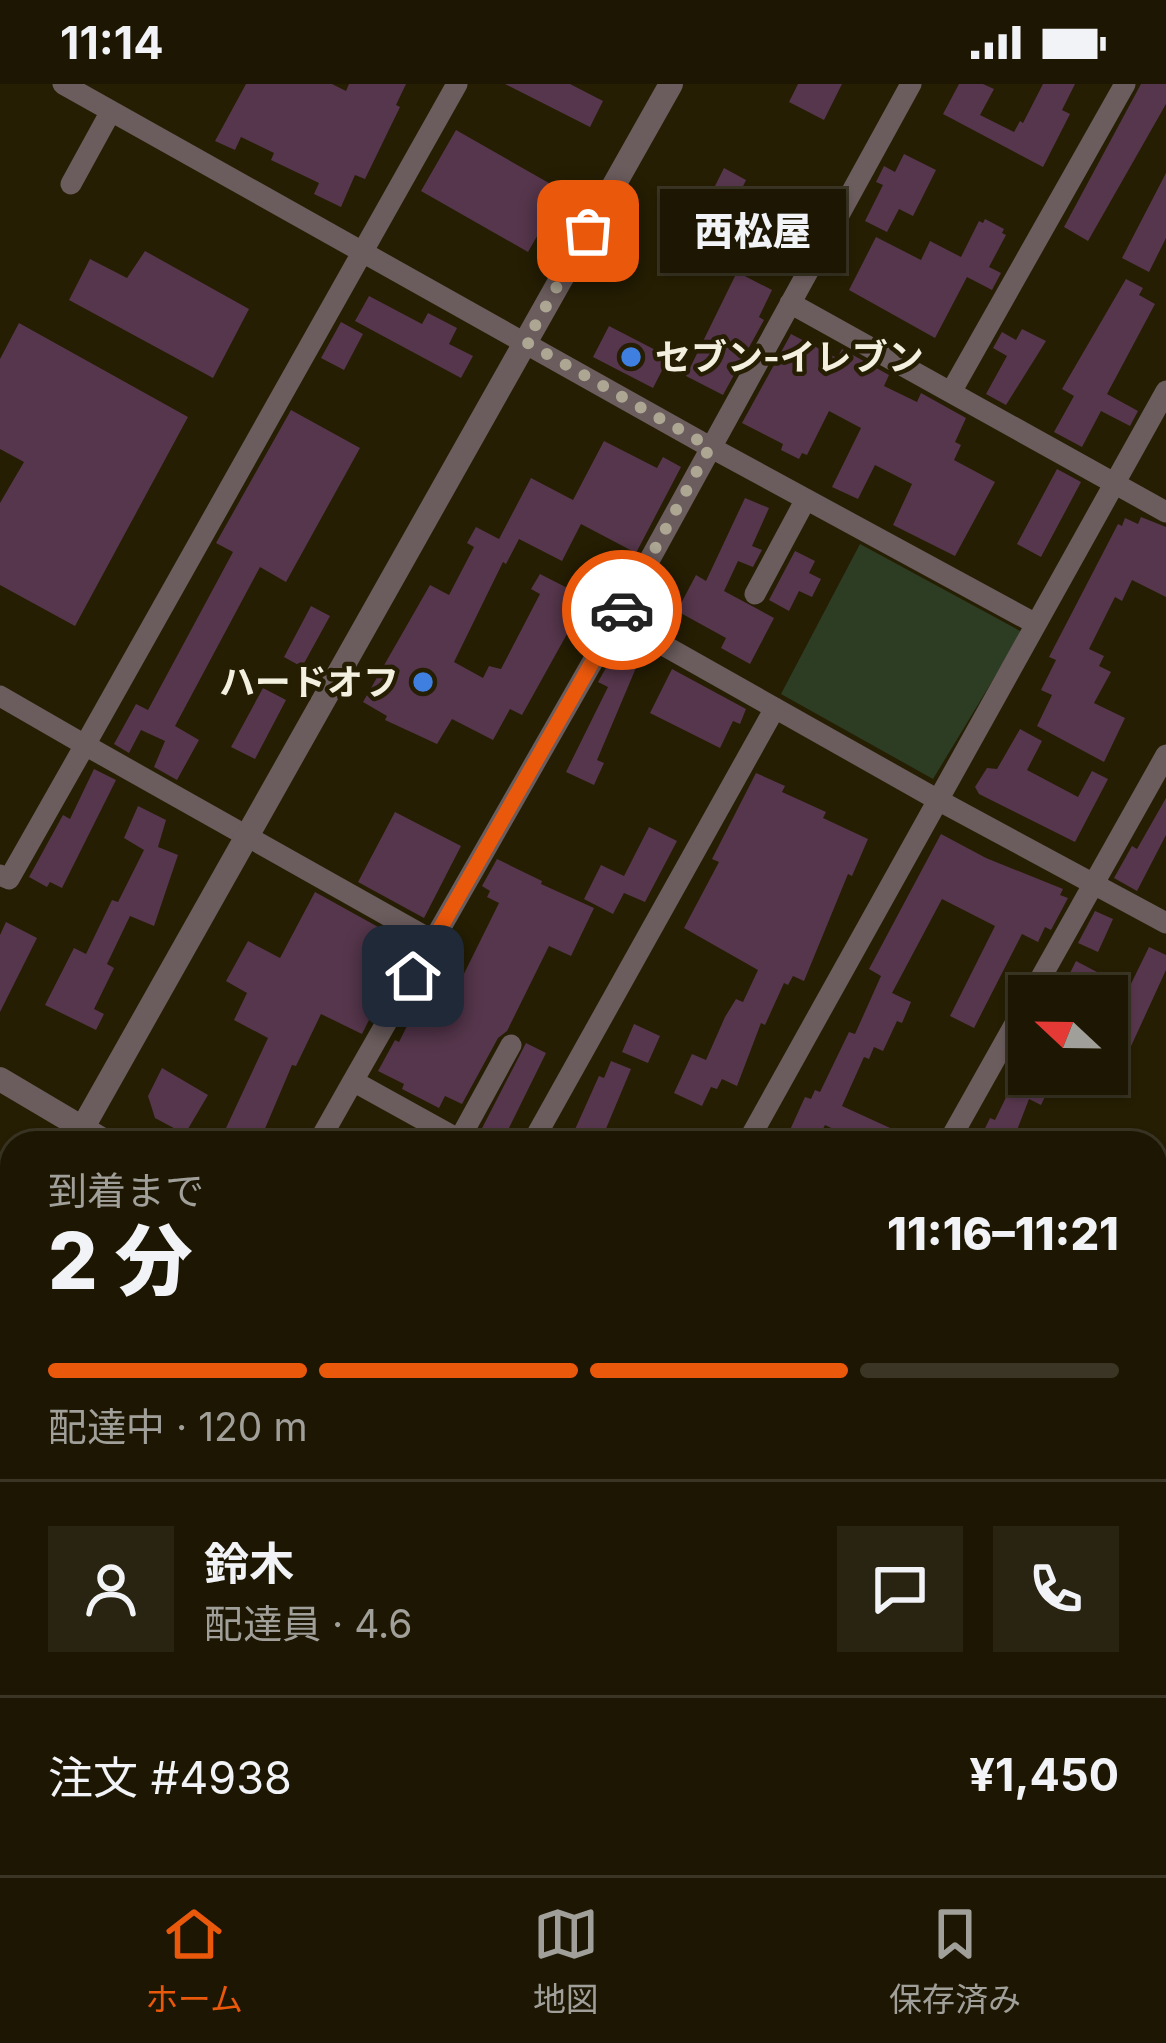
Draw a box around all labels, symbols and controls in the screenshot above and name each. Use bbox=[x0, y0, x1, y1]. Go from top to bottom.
text: 11:14 bbox=[60, 15, 164, 70]
pin bbox=[537, 180, 639, 282]
callout: 西松屋 bbox=[660, 189, 846, 273]
icon: bag bbox=[555, 198, 621, 264]
text: 西松屋 bbox=[694, 207, 812, 254]
place label: セブン-イレブン bbox=[655, 335, 924, 379]
marker: セブン-イレブン bbox=[618, 344, 644, 370]
courier bbox=[562, 550, 682, 670]
icon: car bbox=[589, 577, 655, 643]
place label: ハードオフ bbox=[219, 660, 399, 704]
marker: ハードオフ bbox=[410, 669, 436, 695]
pin bbox=[362, 925, 464, 1027]
icon: home bbox=[380, 943, 446, 1009]
north arrow bbox=[1008, 975, 1128, 1095]
map controls bbox=[1008, 975, 1128, 1095]
text: 到着まで bbox=[48, 1167, 204, 1214]
text: 11:16–11:21 bbox=[887, 1206, 1119, 1261]
text: 2 分 bbox=[48, 1213, 193, 1308]
text: 配達中 · 120 m bbox=[48, 1403, 308, 1450]
button: person bbox=[48, 1526, 174, 1652]
button: chat bbox=[837, 1526, 963, 1652]
button: phone bbox=[993, 1526, 1119, 1652]
text: 鈴木 bbox=[204, 1536, 294, 1591]
text: 配達員 · 4.6 bbox=[204, 1600, 412, 1647]
text: ¥1,450 bbox=[969, 1747, 1119, 1802]
text: 注文 #4938 bbox=[48, 1750, 292, 1805]
tab: ホーム bbox=[145, 1901, 243, 2021]
tab: 地図 bbox=[533, 1901, 599, 2021]
tab: 保存済み bbox=[889, 1901, 1021, 2021]

